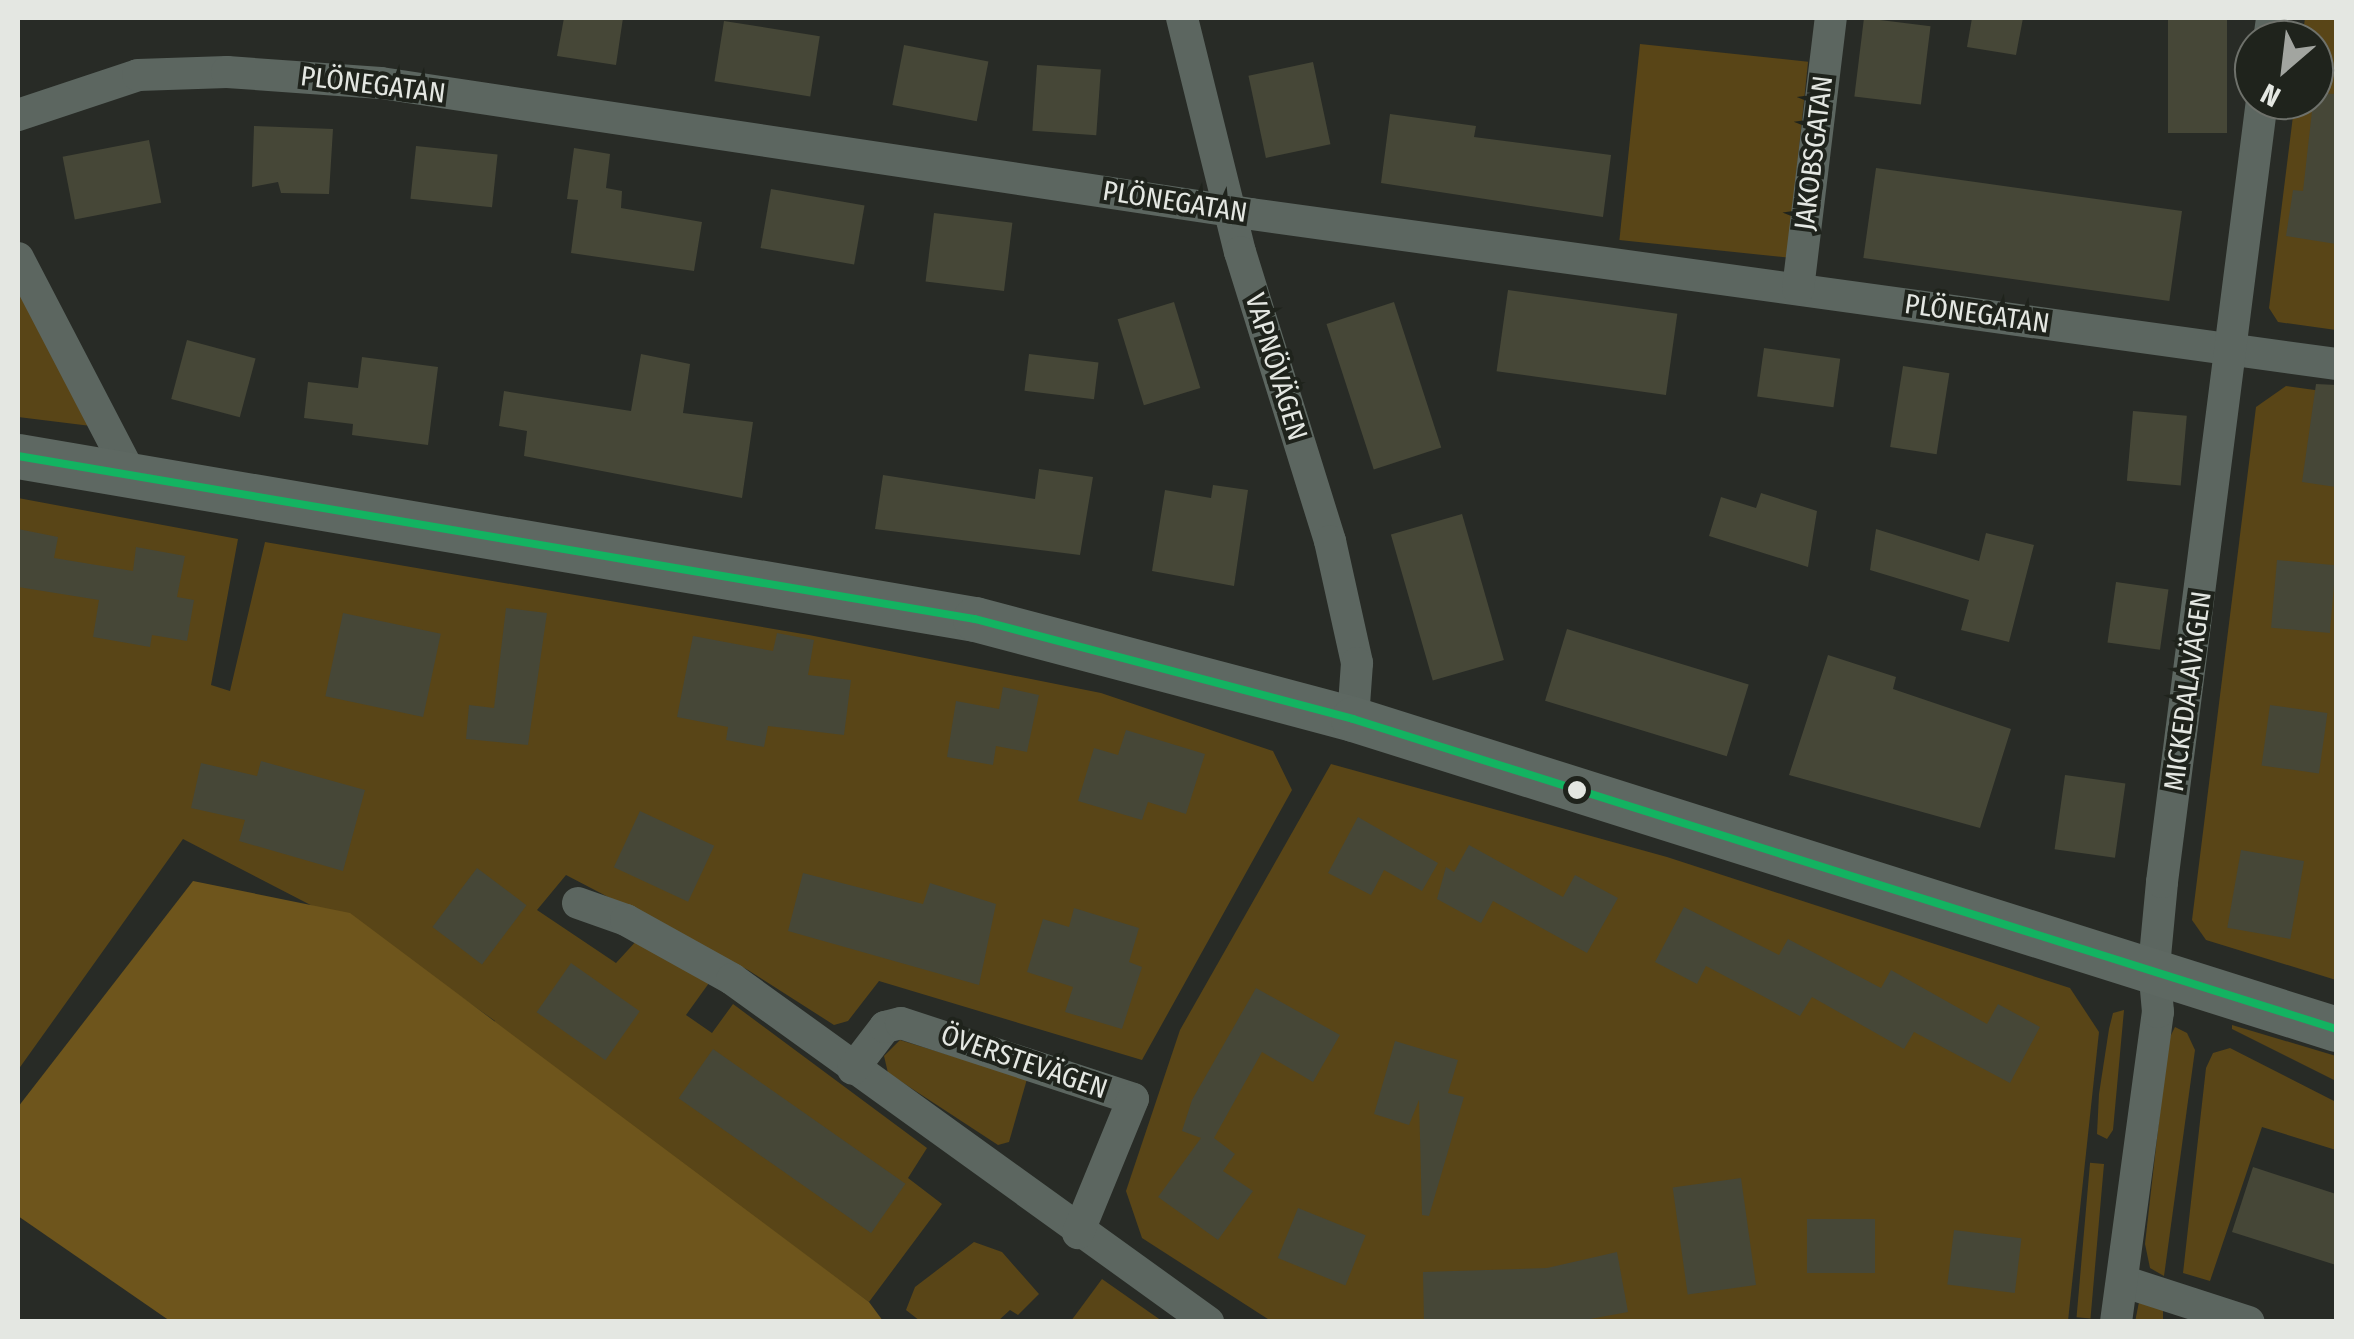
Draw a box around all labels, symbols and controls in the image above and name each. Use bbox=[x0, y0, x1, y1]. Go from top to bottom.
north arrow bbox=[2234, 20, 2334, 120]
street label: PLÖNEGATAN bbox=[299, 59, 447, 111]
street label: JAKOBSGATAN bbox=[1788, 74, 1840, 232]
text: N bbox=[2255, 77, 2286, 114]
street label: PLÖNEGATAN bbox=[1100, 174, 1250, 230]
street label: PLÖNEGATAN bbox=[1902, 287, 2052, 341]
street label: VAPNÖVÄGEN bbox=[1238, 289, 1314, 445]
street label: MICKEDALAVÄGEN bbox=[2157, 589, 2219, 793]
unlabelled marker bbox=[1567, 780, 1587, 800]
street label: ÖVERSTEVÄGEN bbox=[936, 1018, 1112, 1106]

